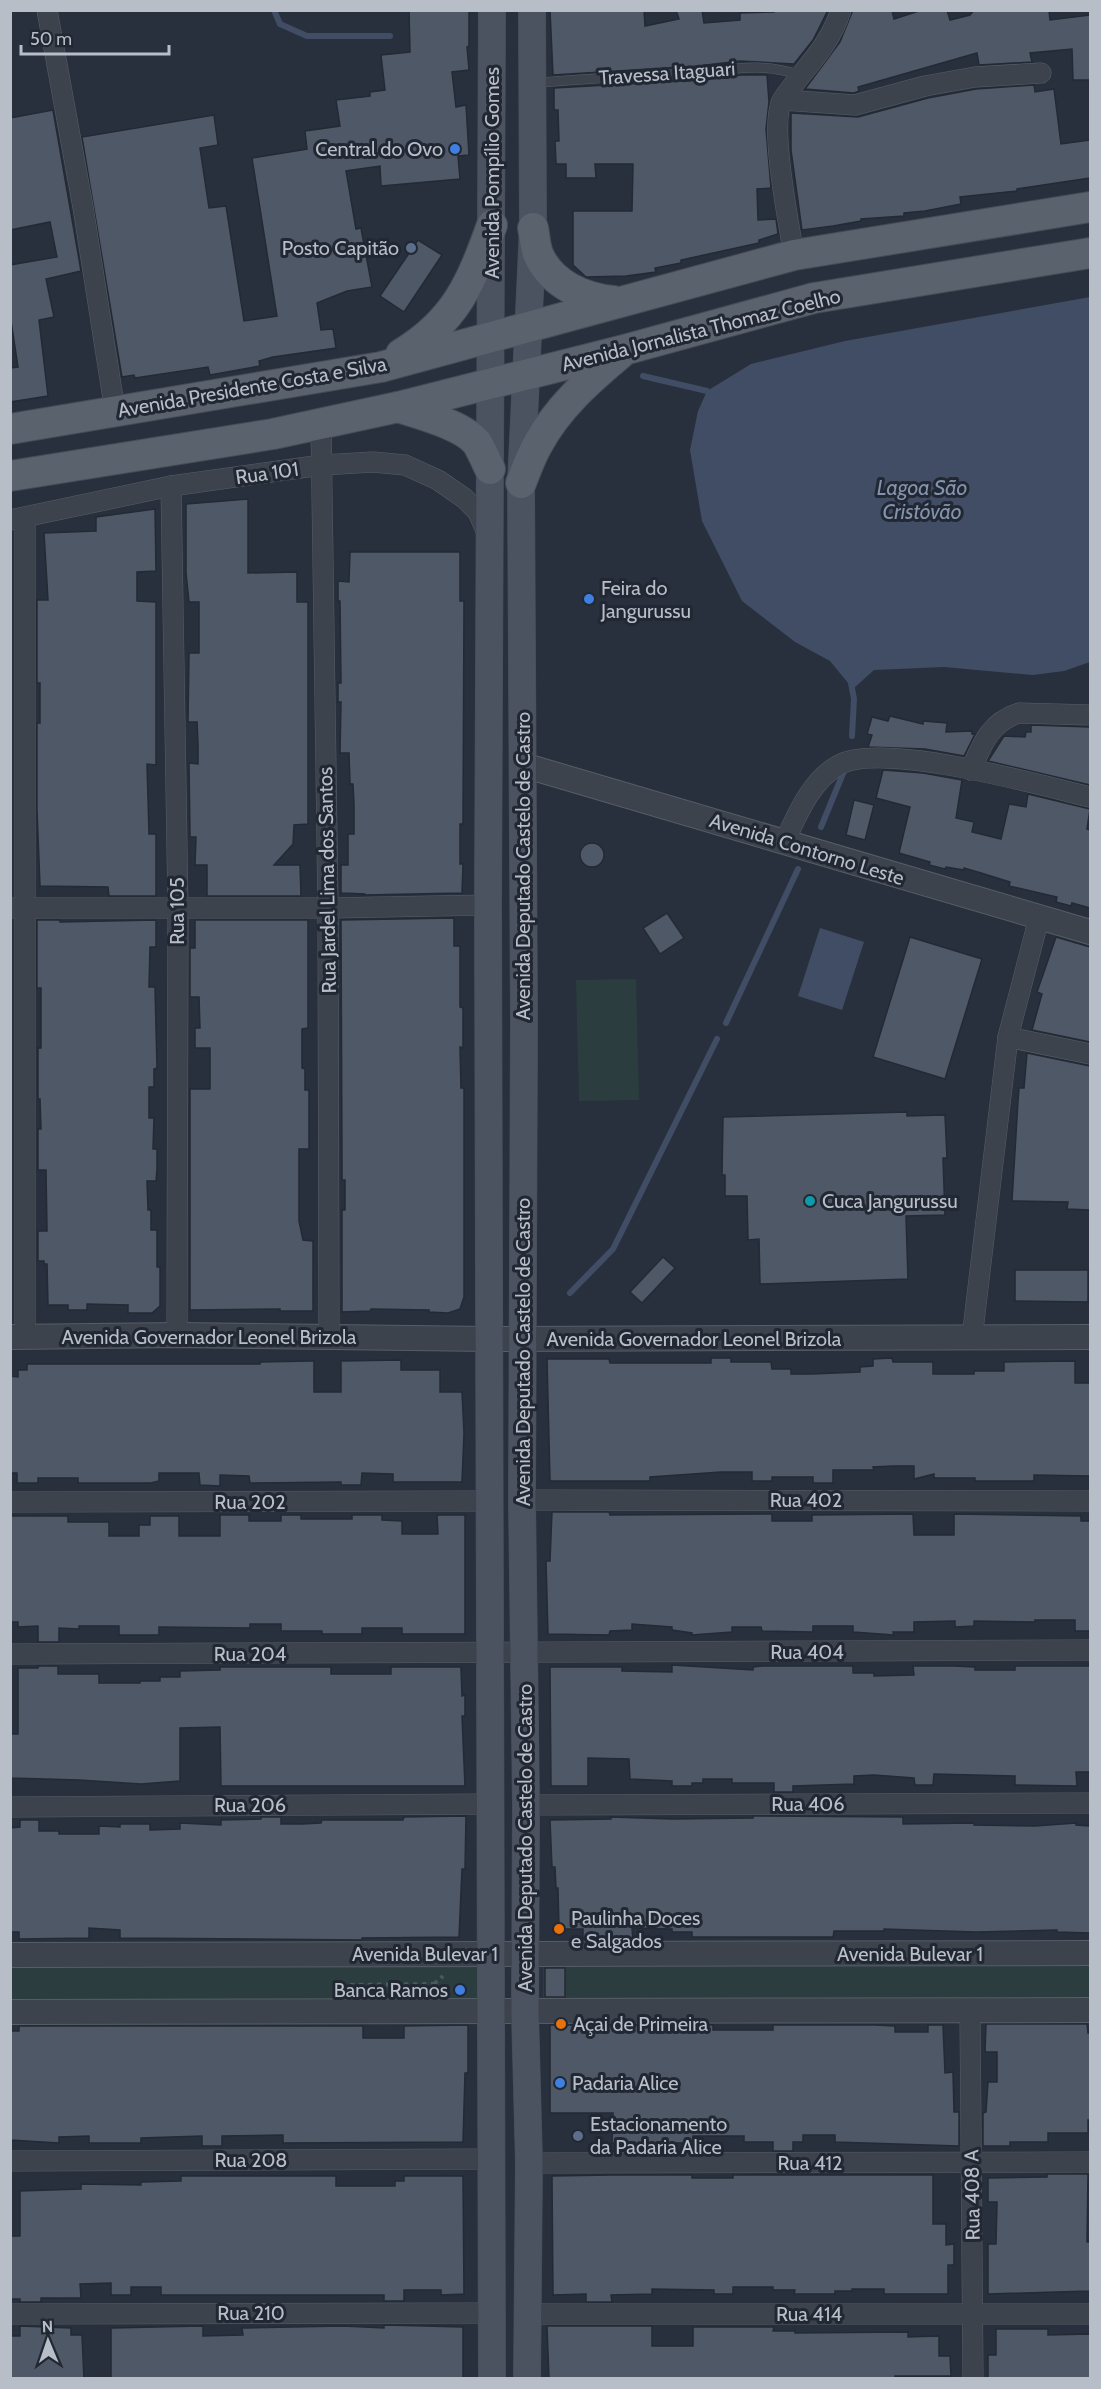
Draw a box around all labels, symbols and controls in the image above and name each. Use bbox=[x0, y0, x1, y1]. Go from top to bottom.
scale bar bbox=[21, 18, 170, 56]
text: 50 m bbox=[30, 28, 72, 50]
street label: Travessa Itaguari bbox=[598, 56, 736, 90]
street label: Avenida Pompílio Gomes bbox=[480, 67, 504, 279]
place label: Central do Ovo bbox=[315, 137, 443, 161]
marker: Central do Ovo bbox=[448, 142, 462, 156]
place label: Posto Capitão bbox=[282, 236, 399, 260]
marker: Posto Capitão bbox=[404, 241, 418, 255]
street label: Avenida Jornalista Thomaz Coelho bbox=[559, 284, 843, 376]
street label: Avenida Presidente Costa e Silva bbox=[116, 351, 389, 422]
street label: Rua 101 bbox=[234, 457, 300, 489]
water label: Lagoa São Cristóvão bbox=[877, 475, 967, 524]
place label: Feira do Jangurussu bbox=[600, 576, 691, 623]
marker: Feira do Jangurussu bbox=[582, 592, 596, 606]
street label: Avenida Deputado Castelo de Castro bbox=[511, 712, 535, 1020]
street label: Rua Jardel Lima dos Santos bbox=[313, 767, 341, 993]
street label: Avenida Contorno Leste bbox=[707, 808, 907, 890]
street label: Rua 105 bbox=[165, 877, 189, 945]
place label: Cuca Jangurussu bbox=[822, 1189, 958, 1213]
marker: Cuca Jangurussu bbox=[803, 1194, 817, 1208]
street label: Avenida Deputado Castelo de Castro bbox=[511, 1198, 535, 1506]
street label: Avenida Governador Leonel Brizola bbox=[62, 1325, 357, 1349]
street label: Avenida Governador Leonel Brizola bbox=[547, 1327, 842, 1351]
street label: Rua 402 bbox=[770, 1488, 842, 1512]
street label: Rua 202 bbox=[214, 1490, 286, 1514]
street label: Rua 404 bbox=[770, 1640, 844, 1664]
street label: Rua 204 bbox=[214, 1642, 287, 1666]
street label: Avenida Deputado Castelo de Castro bbox=[513, 1684, 537, 1992]
street label: Rua 406 bbox=[771, 1792, 845, 1816]
street label: Rua 206 bbox=[214, 1793, 286, 1817]
place label: Paulinha Doces e Salgados bbox=[571, 1906, 700, 1953]
marker: Paulinha Doces e Salgados bbox=[552, 1922, 566, 1936]
street label: Avenida Bulevar 1 bbox=[352, 1942, 498, 1966]
street label: Avenida Bulevar 1 bbox=[837, 1942, 983, 1966]
place label: Banca Ramos bbox=[334, 1978, 448, 2002]
marker: Banca Ramos bbox=[453, 1983, 467, 1997]
place label: Açai de Primeira bbox=[573, 2012, 708, 2036]
marker: Açai de Primeira bbox=[554, 2017, 568, 2031]
place label: Padaria Alice bbox=[572, 2071, 678, 2095]
marker: Padaria Alice bbox=[553, 2076, 567, 2090]
place label: Estacionamento da Padaria Alice bbox=[590, 2112, 727, 2159]
marker: Estacionamento da Padaria Alice bbox=[571, 2129, 585, 2143]
street label: Rua 208 bbox=[215, 2148, 287, 2172]
street label: Rua 408 A bbox=[959, 2149, 985, 2241]
street label: Rua 412 bbox=[778, 2151, 842, 2175]
street label: Rua 210 bbox=[217, 2301, 285, 2325]
street label: Rua 414 bbox=[776, 2302, 842, 2326]
north arrow bbox=[18, 2311, 78, 2371]
text: N bbox=[42, 2317, 53, 2336]

